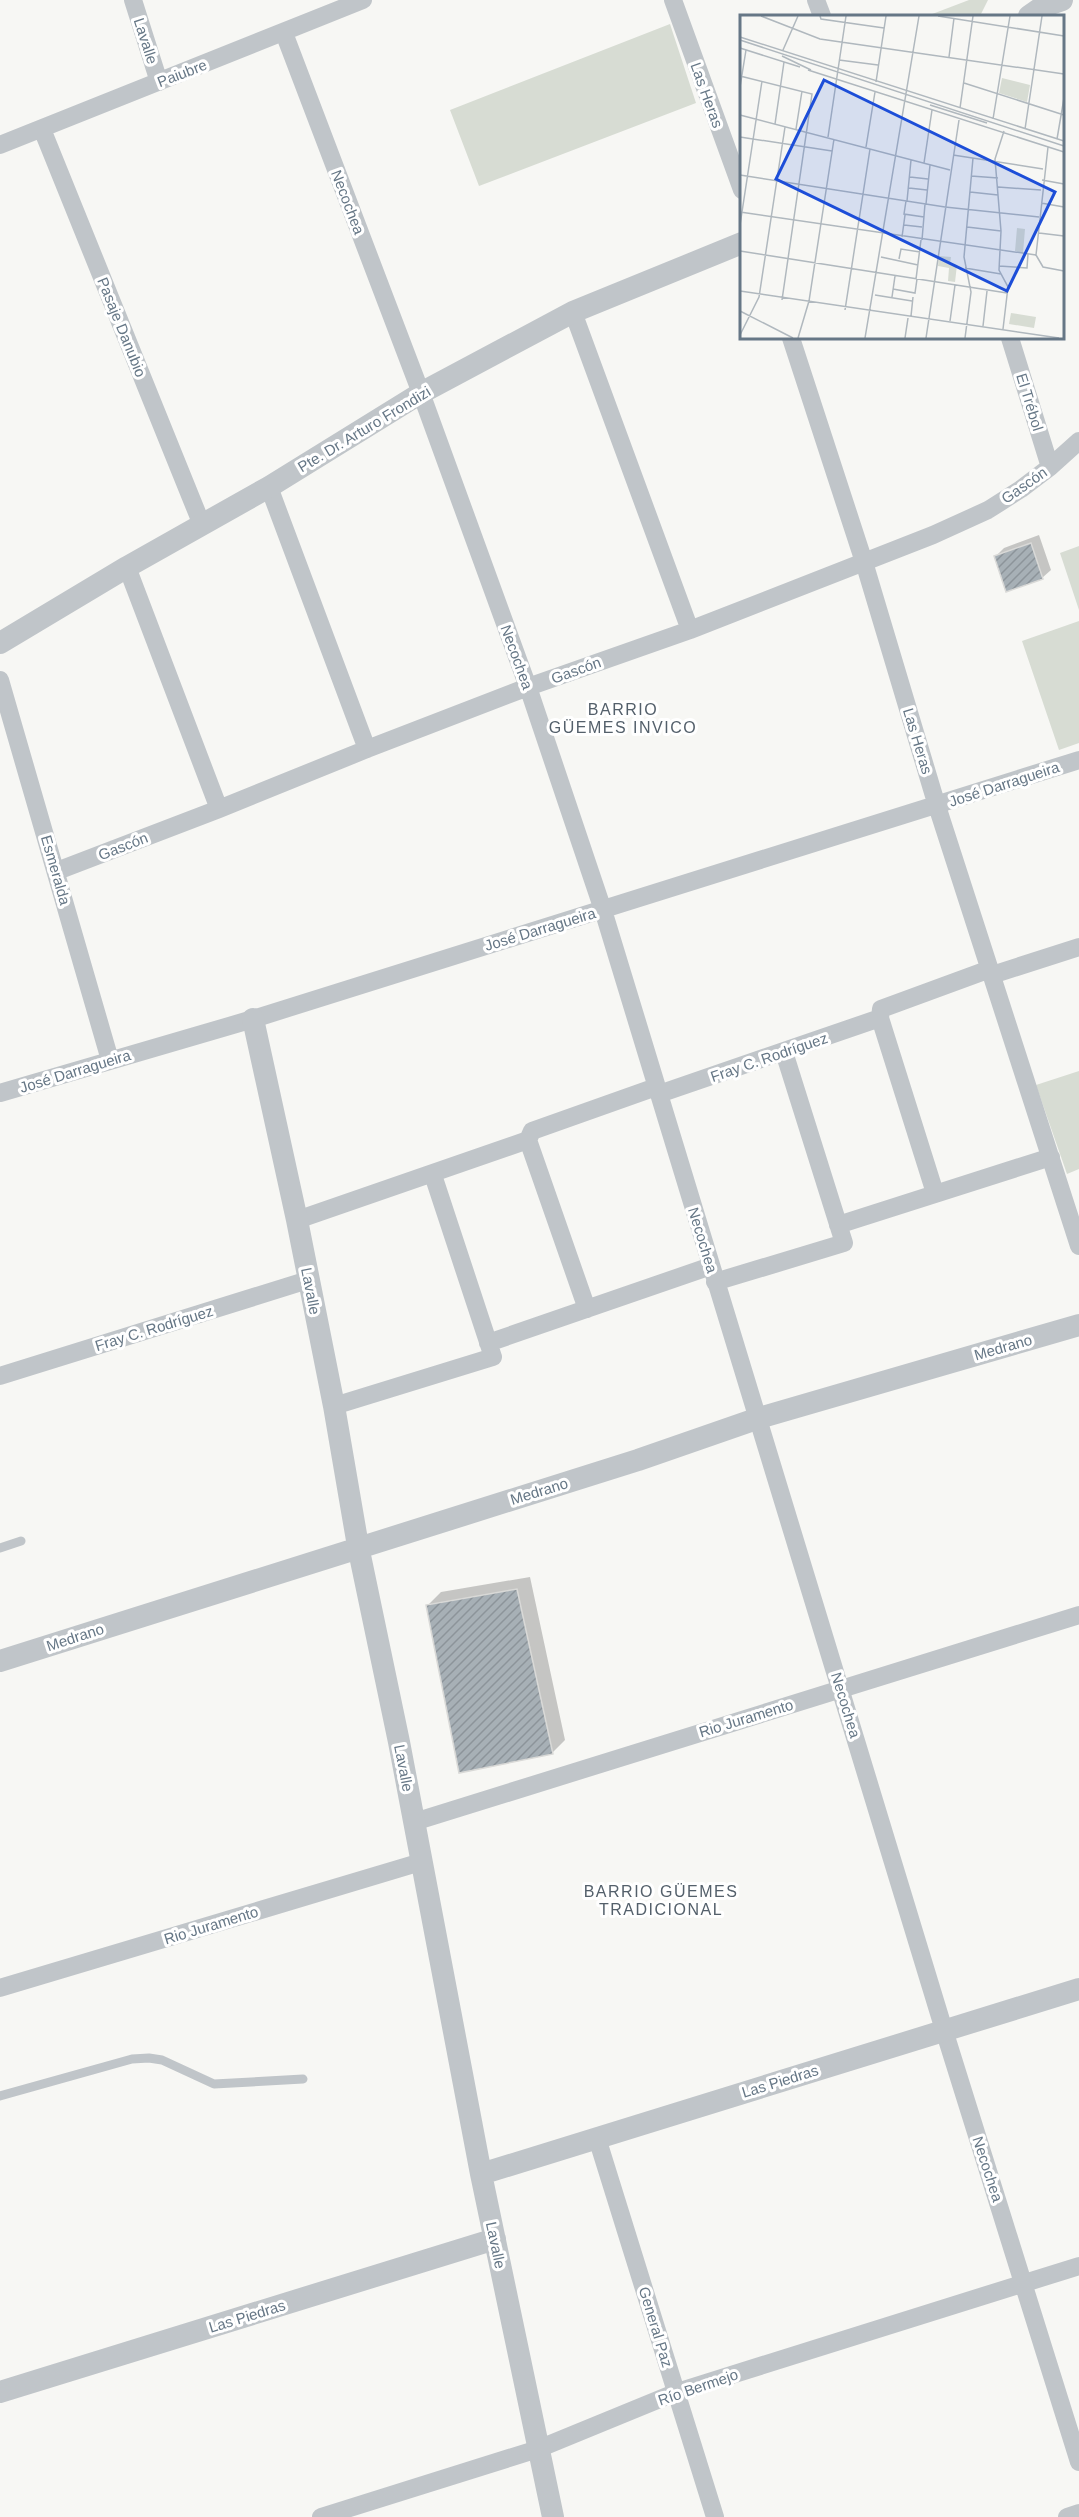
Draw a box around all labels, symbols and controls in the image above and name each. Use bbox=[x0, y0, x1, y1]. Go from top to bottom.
inset map bbox=[740, 15, 1064, 339]
street label: Lavalle bbox=[131, 16, 161, 66]
street label: Paiubre bbox=[155, 56, 209, 90]
street label: Las Heras bbox=[687, 60, 727, 130]
street label: Necochea bbox=[328, 167, 368, 237]
street label: Pasaje Danubio bbox=[94, 275, 150, 379]
street label: El Trébol bbox=[1013, 371, 1047, 433]
street label: Pte. Dr. Arturo Frondizi bbox=[295, 383, 433, 475]
street label: Gascón bbox=[998, 463, 1050, 507]
street label: Necochea bbox=[497, 622, 537, 692]
street label: Gascón bbox=[549, 653, 603, 687]
district label: BARRIO GÜEMES INVICO bbox=[549, 701, 697, 736]
street label: Las Heras bbox=[900, 706, 936, 776]
street label: José Darragueira bbox=[947, 758, 1062, 810]
street label: Gascón bbox=[96, 829, 150, 863]
street label: Esmeralda bbox=[38, 833, 74, 907]
street label: José Darragueira bbox=[482, 904, 598, 954]
street label: Fray C. Rodríguez bbox=[708, 1029, 830, 1085]
street label: José Darragueira bbox=[17, 1046, 133, 1096]
street label: Necochea bbox=[685, 1205, 721, 1275]
street label: Lavalle bbox=[298, 1266, 324, 1316]
street label: Fray C. Rodríguez bbox=[93, 1302, 215, 1354]
street label: Medrano bbox=[972, 1331, 1034, 1363]
street label: Medrano bbox=[508, 1474, 570, 1508]
street label: Medrano bbox=[44, 1620, 106, 1654]
street label: Necochea bbox=[828, 1670, 864, 1740]
street label: Rio Juramento bbox=[697, 1696, 795, 1740]
street label: Lavalle bbox=[391, 1743, 417, 1793]
district label: BARRIO GÜEMES TRADICIONAL bbox=[584, 1883, 738, 1918]
street label: Rio Juramento bbox=[162, 1903, 260, 1947]
street label: Las Piedras bbox=[740, 2061, 820, 2101]
street label: Necochea bbox=[969, 2134, 1007, 2204]
street label: Lavalle bbox=[483, 2220, 509, 2270]
street label: General Paz bbox=[636, 2285, 676, 2369]
street label: Las Piedras bbox=[207, 2296, 287, 2336]
street label: Río Bermejo bbox=[656, 2365, 740, 2409]

